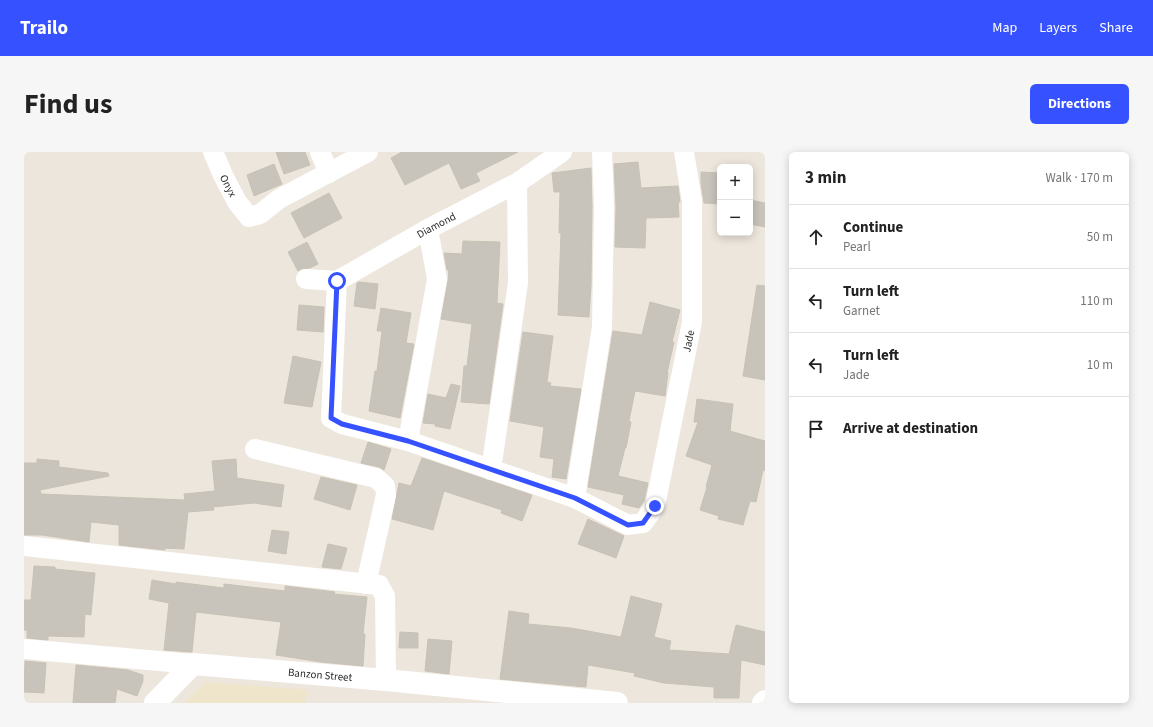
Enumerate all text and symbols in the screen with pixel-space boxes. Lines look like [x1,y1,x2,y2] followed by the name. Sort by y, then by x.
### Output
[20,15,68,42] text: Trailo
[992,18,1017,38] text: Map
[1039,18,1077,38] text: Layers
[1099,18,1133,38] text: Share
[24,84,112,124] text: Find us
[1030,84,1129,124] button: Directions
[717,164,753,236] map controls
[717,164,753,200] button: +
[805,166,846,190] text: 3 min
[1045,169,1113,187] text: Walk · 170 m
[216,172,241,199] street label: Onyx
[717,200,753,236] button: −
[414,208,458,241] street label: Diamond
[843,217,903,238] text: Continue
[805,226,827,248] icon: ahead
[1087,228,1113,246] text: 50 m
[843,238,871,256] text: Pearl
[328,272,346,290] route start
[843,281,899,302] text: Turn left
[805,290,827,312] icon: left
[1080,292,1113,310] text: 110 m
[843,302,880,320] text: Garnet
[679,328,698,353] street label: Jade
[843,345,899,366] text: Turn left
[805,354,827,376] icon: left
[1087,356,1113,374] text: 10 m
[843,366,869,384] text: Jade
[805,418,827,440] icon: arrive
[843,418,978,439] text: Arrive at destination
[646,497,664,515] route end
[287,664,353,685] street label: Banzon Street

